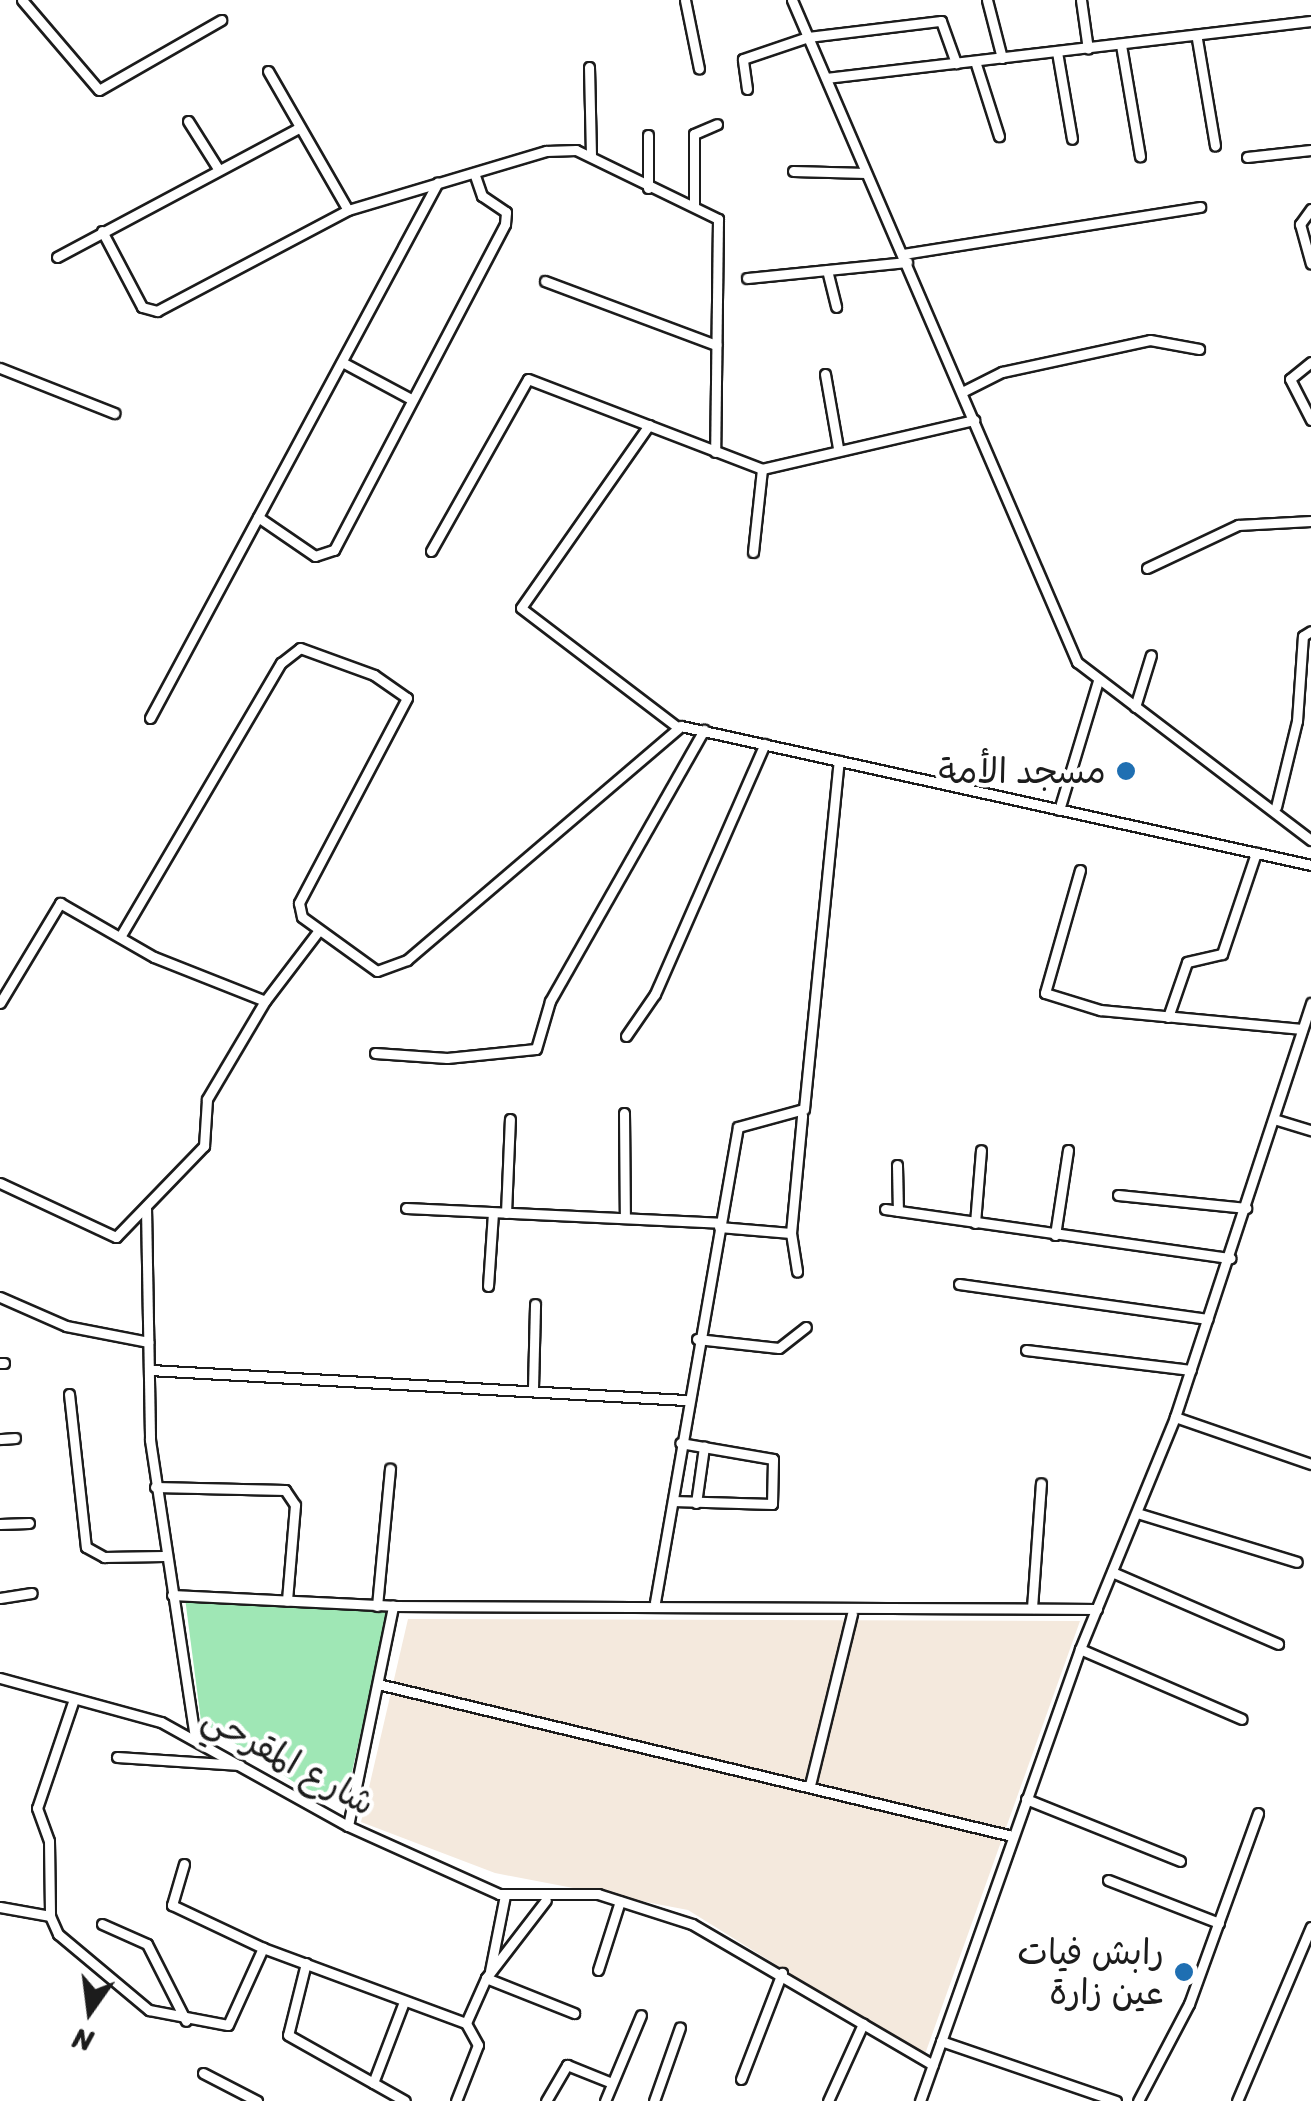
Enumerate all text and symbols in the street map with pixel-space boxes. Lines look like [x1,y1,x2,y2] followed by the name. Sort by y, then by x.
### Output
[938,750,1106,792] place label: مسجد الأمة
[1115,760,1137,782] marker: مسجد الأمة
[196,1696,382,1824] street label: شارع المقرحي
[1017,1931,1164,2013] place label: رابش فيات عين زارة
[40,1961,140,2061] north arrow
[1173,1961,1195,1983] marker: رابش فيات عين زارة
[67,2014,98,2067] text: N

